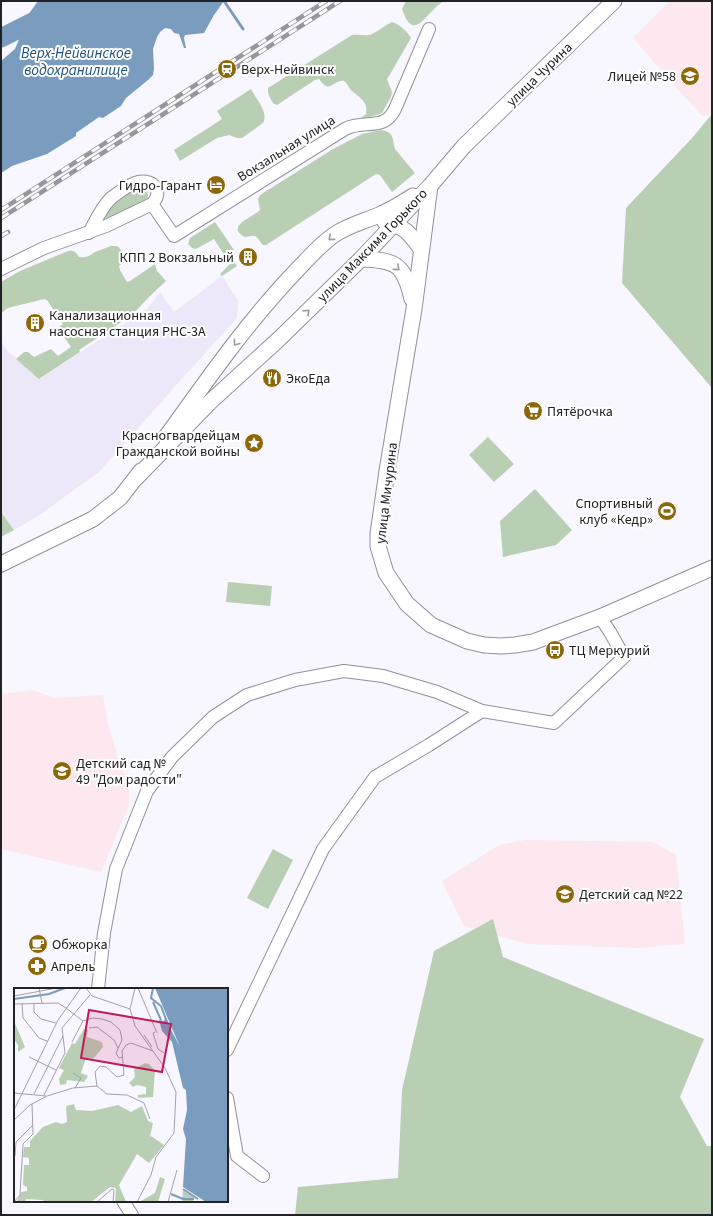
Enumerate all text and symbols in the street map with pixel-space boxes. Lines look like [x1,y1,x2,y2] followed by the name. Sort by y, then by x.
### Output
[502,38,577,111] street label: улица Чурина
[21,43,131,81] water label: Верх-Нейвинское водохранилище
[216,58,238,80] station icon: Верх-Нейвинск
[241,60,334,80] place label: Верх-Нейвинск
[679,65,701,87] school or university icon: Лицей №58
[607,67,676,87] place label: Лицей №58
[234,111,339,187] street label: Вокзальная улица
[205,174,227,196] hotel icon: Гидро-Гарант
[119,176,203,196] place label: Гидро-Гарант
[313,184,432,307] street label: улица Максима Горького
[328,233,335,240] one-way arrow
[237,246,259,268] building icon: КПП 2 Вокзальный
[120,248,234,268] place label: КПП 2 Вокзальный
[392,263,400,270] one-way arrow
[49,306,206,342] place label: Канализационная насосная станция РНС-3А
[302,309,310,316] one-way arrow
[24,312,46,334] building icon: Канализационная насосная станция РНС-3А
[234,338,241,345] one-way arrow
[261,367,283,389] restaurant icon: ЭкоЕда
[286,369,330,389] place label: ЭкоЕда
[522,400,544,422] supermarket icon: Пятёрочка
[547,402,613,422] place label: Пятёрочка
[116,426,240,462] place label: Красногвардейцам Гражданской войны
[243,432,265,454] place icon: Красногвардейцам Гражданской войны
[371,441,403,545] street label: улица Мичурина
[575,494,653,530] place label: Спортивный клуб «Кедр»
[656,500,678,522] sports icon: Спортивный клуб «Кедр»
[544,639,566,661] bus stop icon: ТЦ Меркурий
[569,641,650,661] place label: ТЦ Меркурий
[76,754,182,790] place label: Детский сад № 49 "Дом радости"
[51,760,73,782] school or university icon: Детский сад № 49 "Дом радости"
[554,883,576,905] school or university icon: Детский сад №22
[579,885,683,905] place label: Детский сад №22
[27,933,49,955] cafe icon: Обжорка
[52,935,107,955] place label: Обжорка
[26,955,48,977] pharmacy icon: Апрель
[51,957,96,977] place label: Апрель
[14,988,228,1202] inset map

